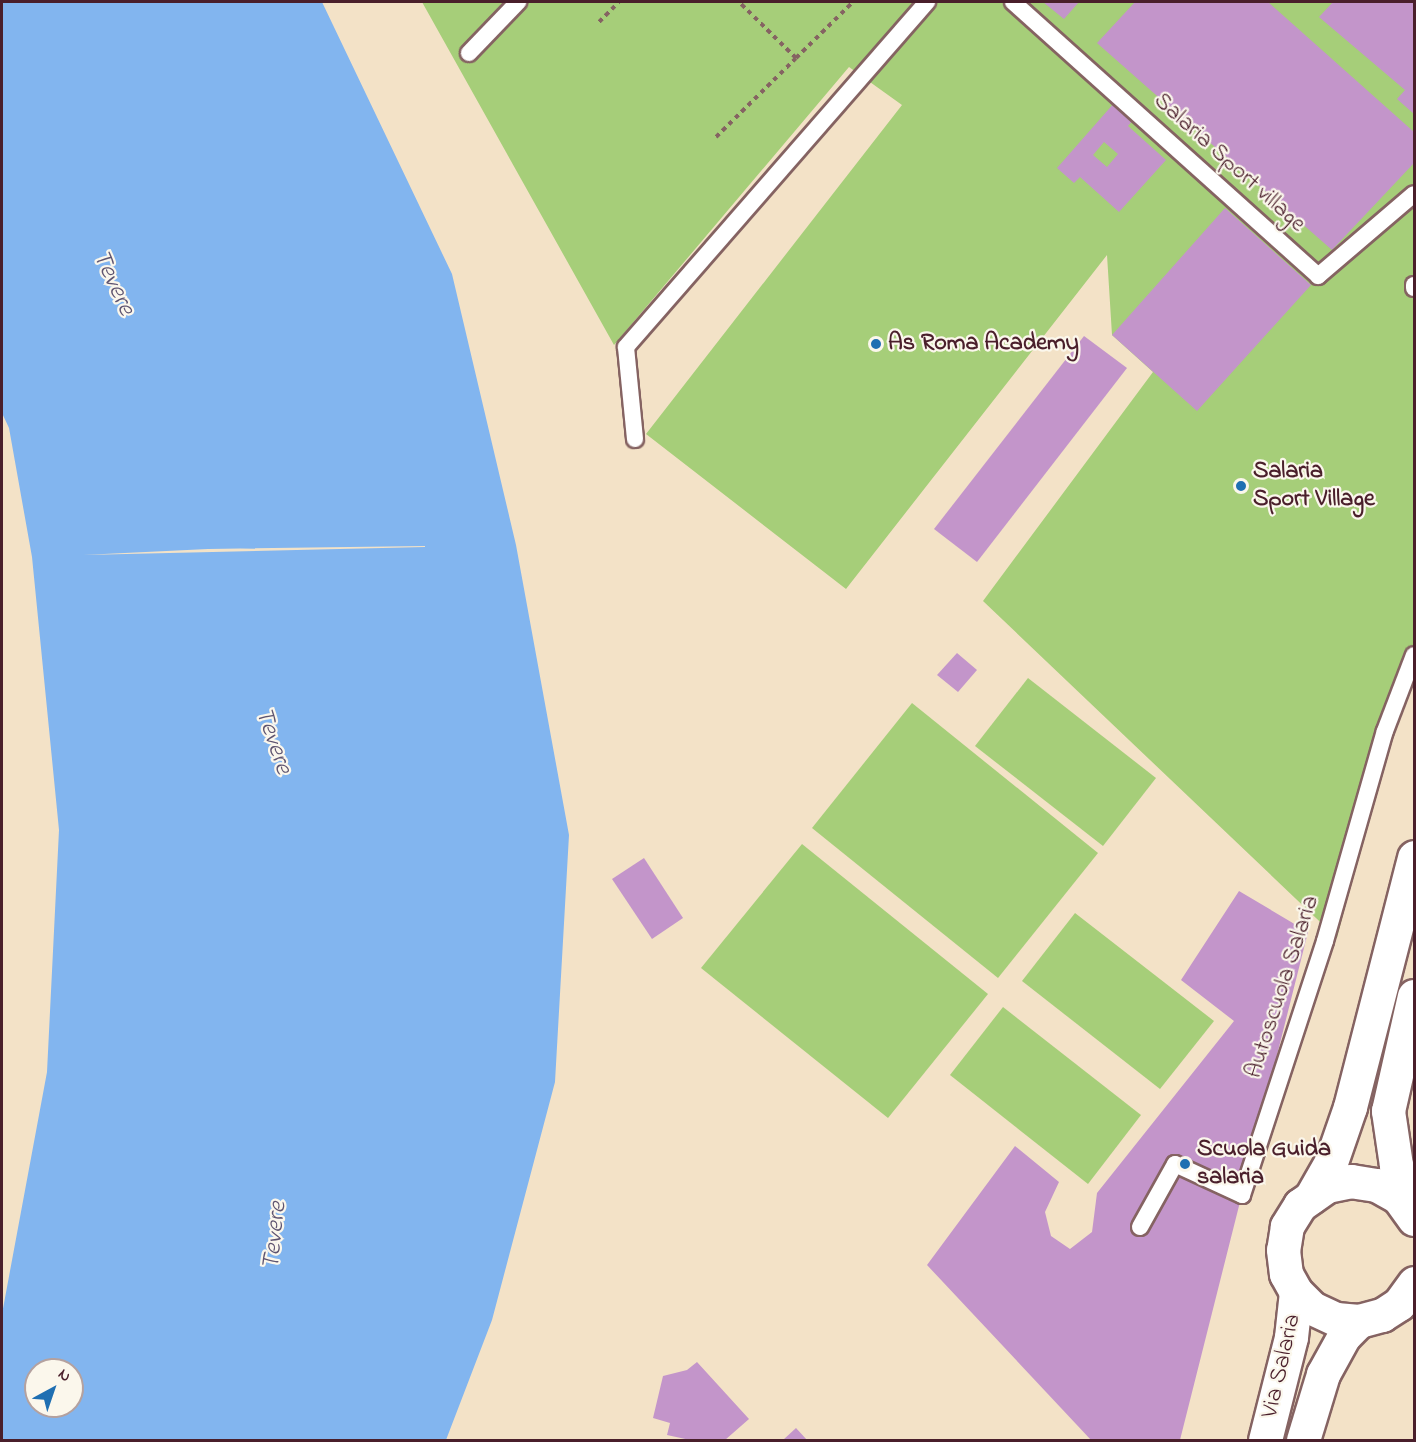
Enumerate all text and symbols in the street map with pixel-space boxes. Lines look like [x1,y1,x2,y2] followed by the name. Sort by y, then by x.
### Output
[1147,87,1311,239] street label: Salaria Sport village
[83,245,141,321] water label: Tevere
[888,330,1079,358] place label: As Roma Academy
[869,337,883,351] marker: As Roma Academy
[1253,458,1375,514] place label: Salaria Sport Village
[1234,479,1248,493] marker: Salaria Sport Village
[246,703,298,779] water label: Tevere
[1240,892,1326,1082] street label: Autoscuola Salaria
[1197,1136,1331,1192] place label: Scuola Guida salaria
[1178,1157,1192,1171] marker: Scuola Guida salaria
[257,1200,295,1272] water label: Tevere
[1256,1311,1308,1421] street label: Via Salaria
[24,1358,84,1418] north arrow
[52,1363,76,1388] text: N

